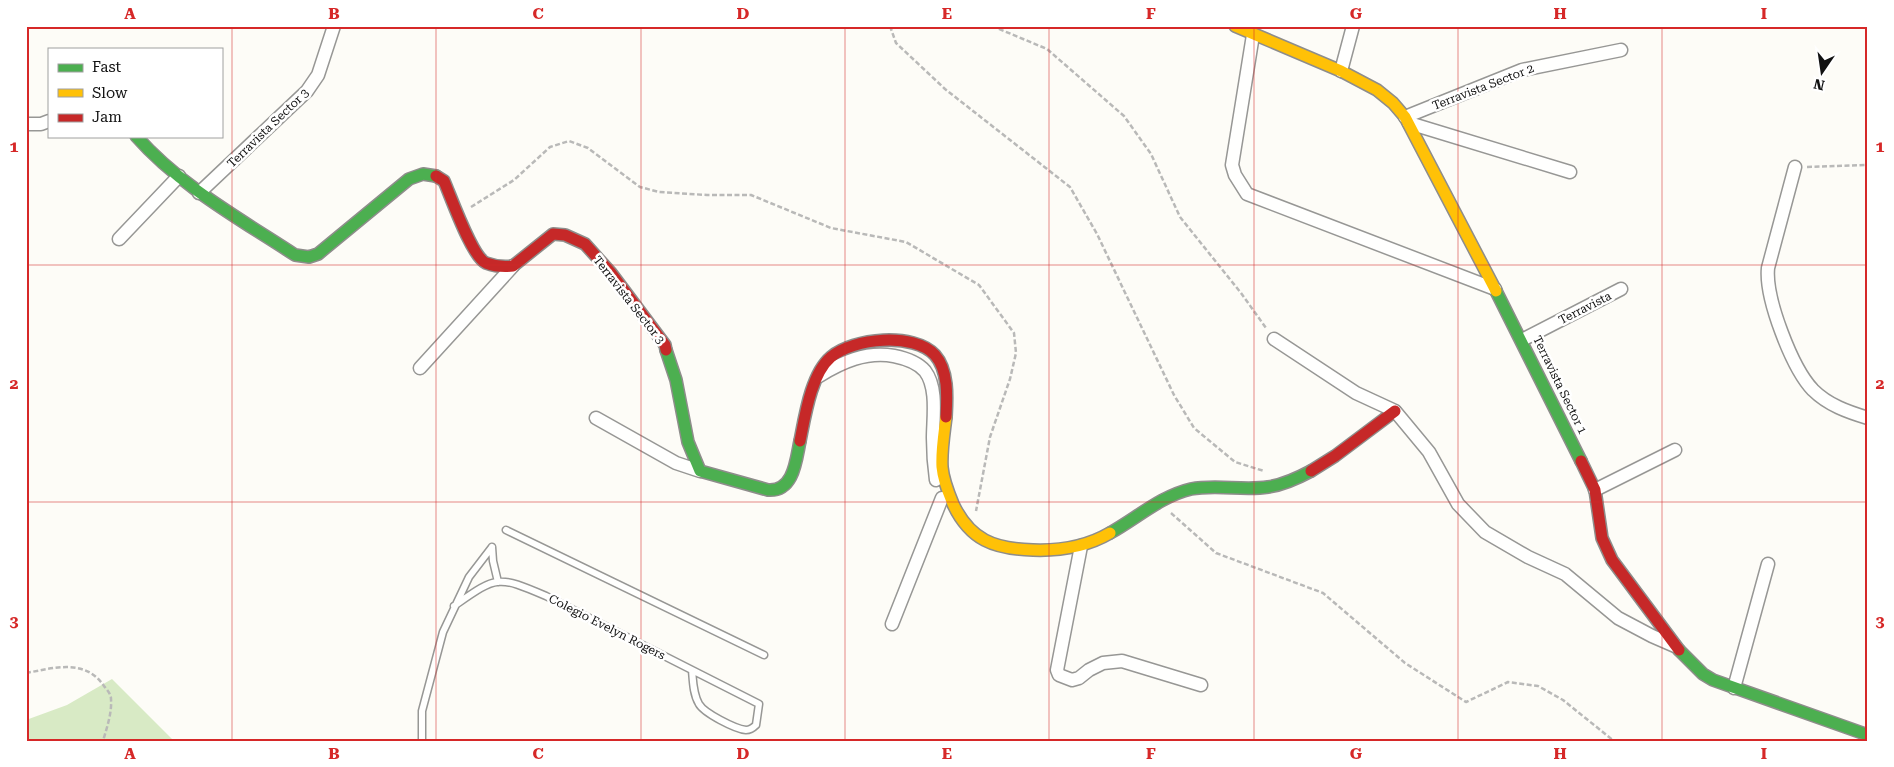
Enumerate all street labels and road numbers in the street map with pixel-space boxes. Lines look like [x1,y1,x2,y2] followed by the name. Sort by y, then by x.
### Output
[1430,61,1536,113] street label: Terravista Sector 2
[224,85,312,170] street label: Terravista Sector 3
[590,253,668,347] street label: Terravista Sector 3
[1556,289,1614,327] street label: Terravista
[1530,334,1590,437] street label: Terravista Sector 1
[546,592,668,663] street label: Colegio Evelyn Rogers

